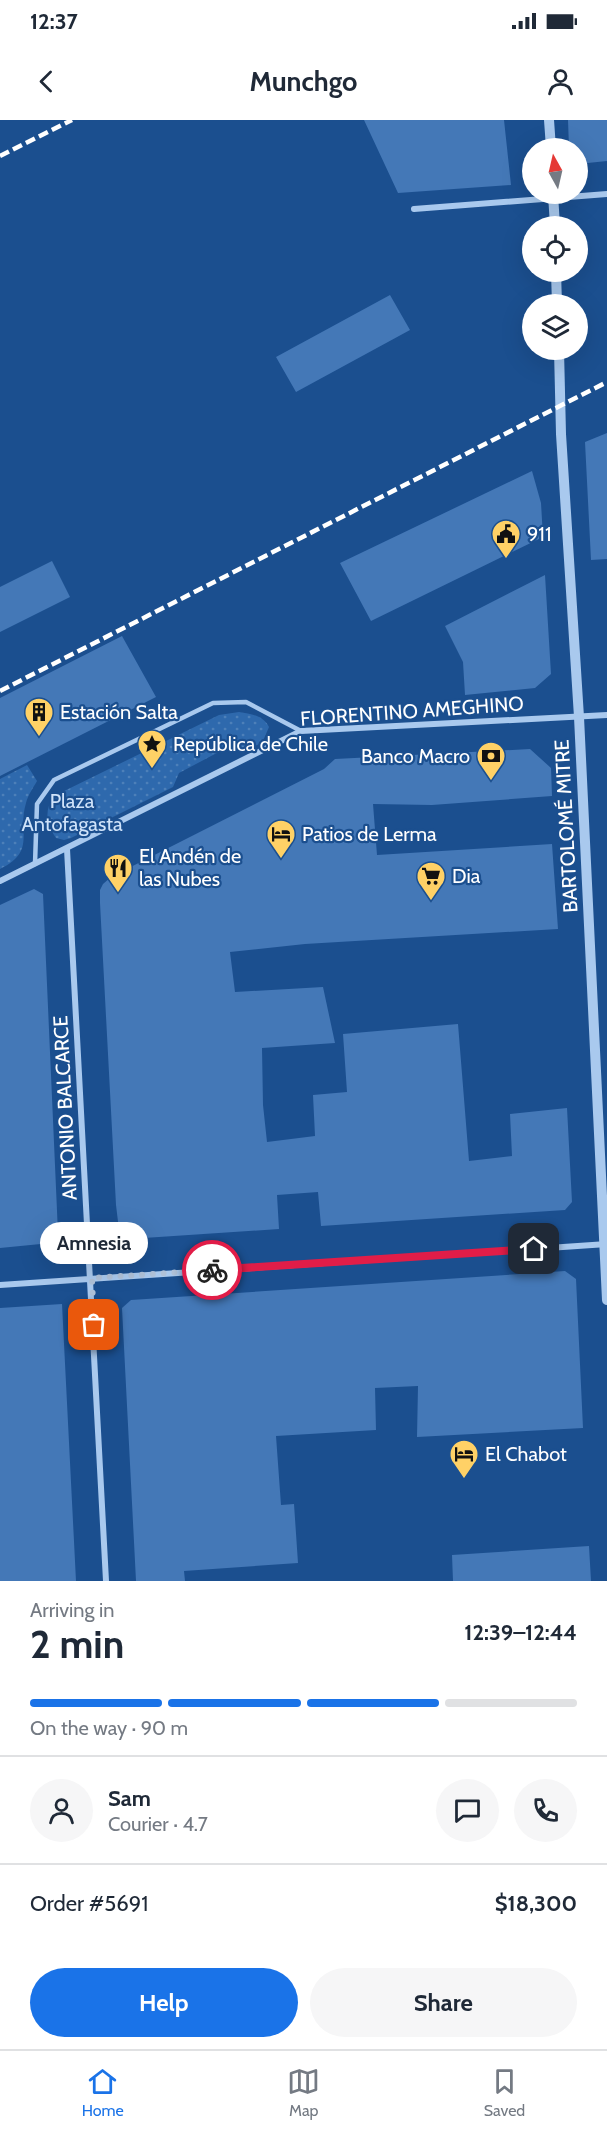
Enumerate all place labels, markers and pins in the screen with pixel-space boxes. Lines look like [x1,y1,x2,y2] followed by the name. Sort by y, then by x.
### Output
[490,518,522,560] public building icon: 911
[527,522,551,546] place label: 911
[23,696,55,738] building icon: Estación Salta
[60,700,178,724] place label: Estación Salta
[136,728,168,770] place icon: República de Chile
[173,732,328,756] place label: República de Chile
[475,740,507,782] bank icon: Banco Macro
[361,744,470,768] place label: Banco Macro
[265,818,297,860] hotel icon: Patios de Lerma
[302,822,437,846] place label: Patios de Lerma
[139,844,241,891] place label: El Andén de las Nubes
[102,852,134,894] restaurant icon: El Andén de las Nubes
[415,860,447,902] supermarket icon: Dia
[452,864,481,888] place label: Dia
[40,1223,148,1265] callout: Amnesia
[508,1223,559,1274] pin
[68,1299,119,1350] pin
[448,1438,480,1480] hotel icon: El Chabot
[485,1442,567,1466] place label: El Chabot

